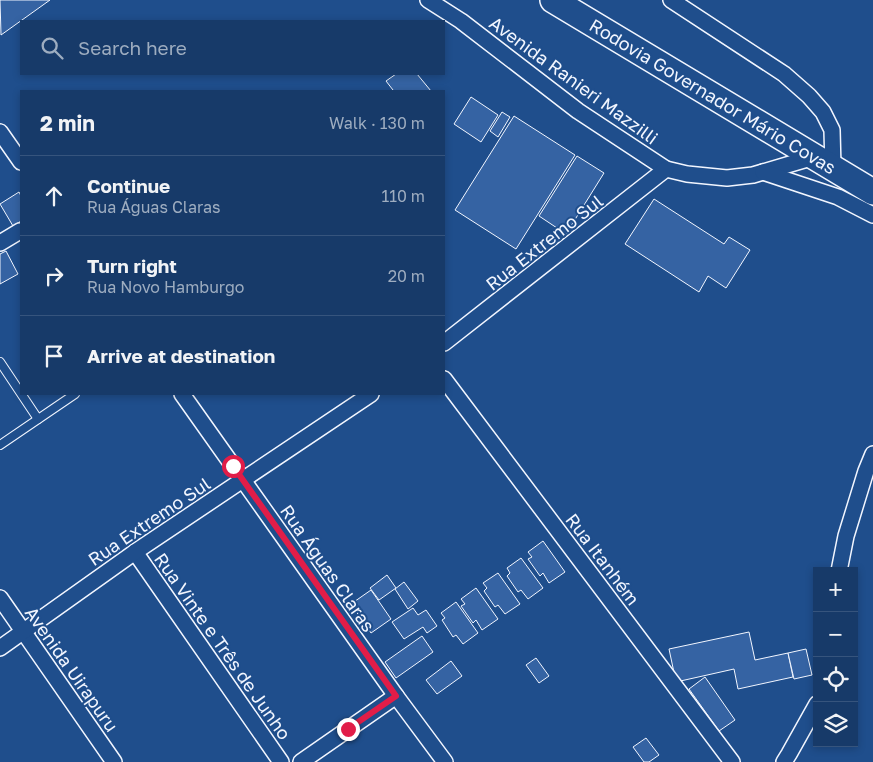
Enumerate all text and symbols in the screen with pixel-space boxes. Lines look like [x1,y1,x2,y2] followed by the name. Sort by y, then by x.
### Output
[485,11,663,149] street label: Avenida Ranieri Mazzilli
[586,14,840,178] street label: Rodovia Governador Mário Covas
[20,20,445,75] search box
[38,34,66,62] icon: search
[78,36,187,59] text: Search here
[40,110,95,136] text: 2 min
[329,113,425,133] text: Walk · 130 m
[87,174,170,197] text: Continue
[40,182,68,210] icon: ahead
[381,186,425,206] text: 110 m
[481,189,607,295] street label: Rua Extremo Sul
[87,197,221,217] text: Rua Águas Claras
[87,254,177,277] text: Turn right
[40,262,68,290] icon: right
[388,266,425,286] text: 20 m
[87,277,244,297] text: Rua Novo Hamburgo
[40,342,68,370] icon: arrive
[87,344,275,367] text: Arrive at destination
[222,455,245,478] route start
[84,472,214,570] street label: Rua Extremo Sul
[276,500,380,636] street label: Rua Águas Claras
[561,509,645,609] street label: Rua Itanhém
[150,548,296,744] street label: Rua Vinte e Três de Junho
[813,567,858,747] map controls
[813,567,858,612] button: +
[21,602,123,736] street label: Avenida Uirapuru
[813,612,858,657] button: −
[813,657,858,702] button: locate
[813,702,858,747] button: layers
[337,718,360,741] route end

